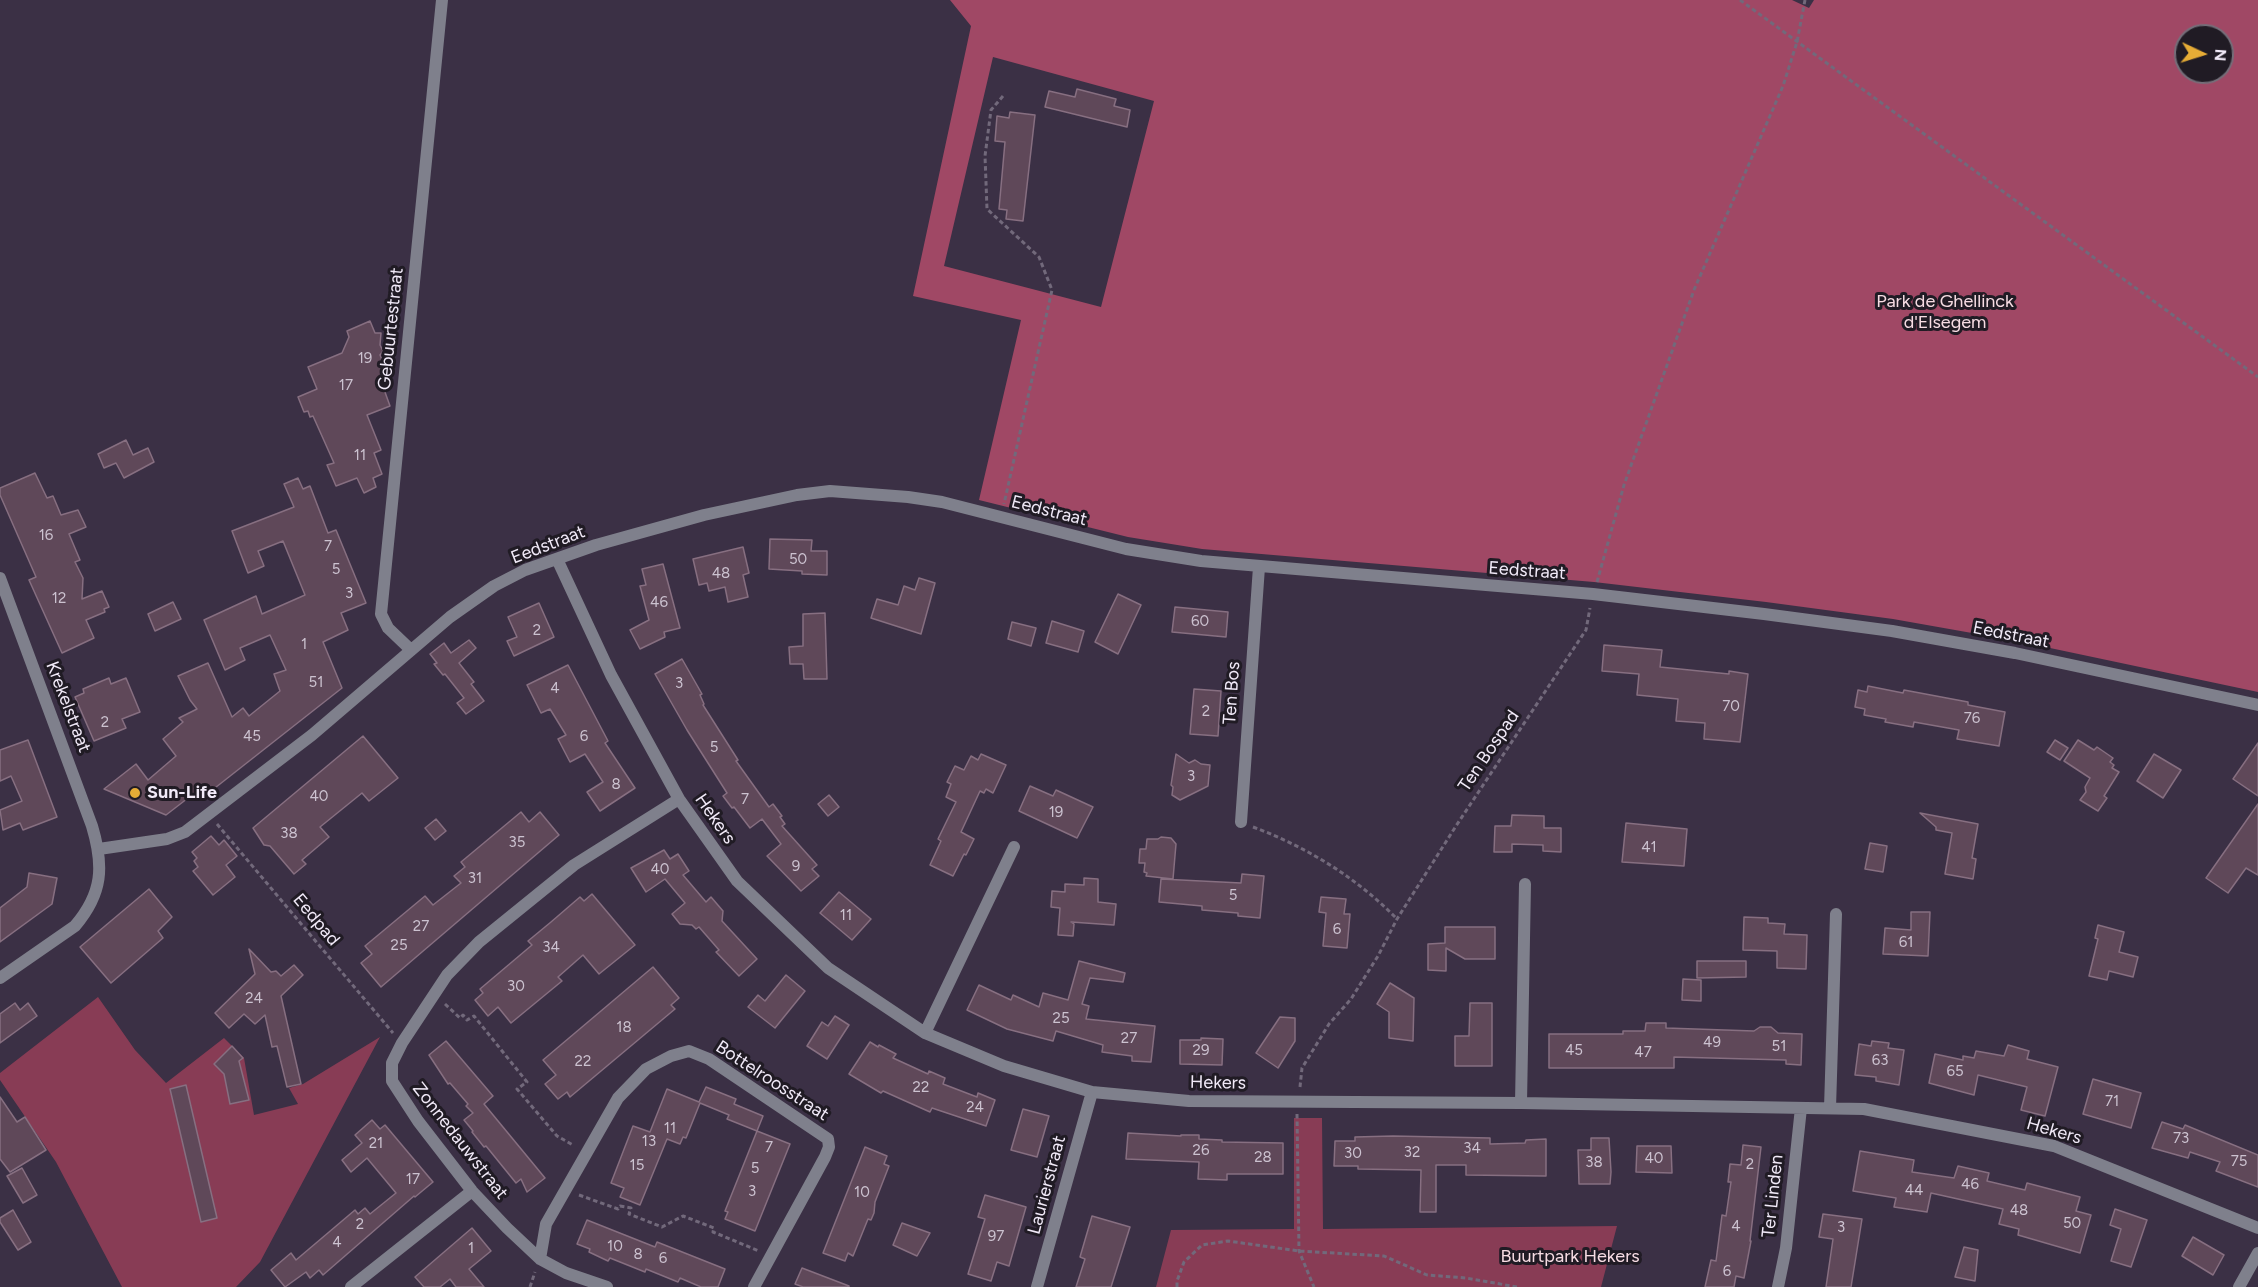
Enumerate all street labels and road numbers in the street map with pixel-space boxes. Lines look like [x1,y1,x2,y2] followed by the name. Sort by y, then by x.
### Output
[374,267,408,391] street label: Gebuurtestraat
[1009,491,1089,531] street label: Eedstraat
[508,521,588,569] street label: Eedstraat
[1488,558,1566,584] street label: Eedstraat
[1971,617,2051,653] street label: Eedstraat
[41,658,95,756] street label: Krekelstraat
[1219,661,1245,725] street label: Ten Bos
[1454,706,1524,796] street label: Ten Bospad
[690,790,740,848] street label: Hekers
[288,890,344,950] street label: Eedpad
[711,1036,833,1126] street label: Bottelroosstraat
[1190,1072,1246,1094] street label: Hekers
[408,1078,512,1204] street label: Zonnedauwstraat
[2024,1113,2084,1149] street label: Hekers
[1023,1133,1071,1237] street label: Laurierstraat
[1758,1154,1788,1238] street label: Ter Linden

